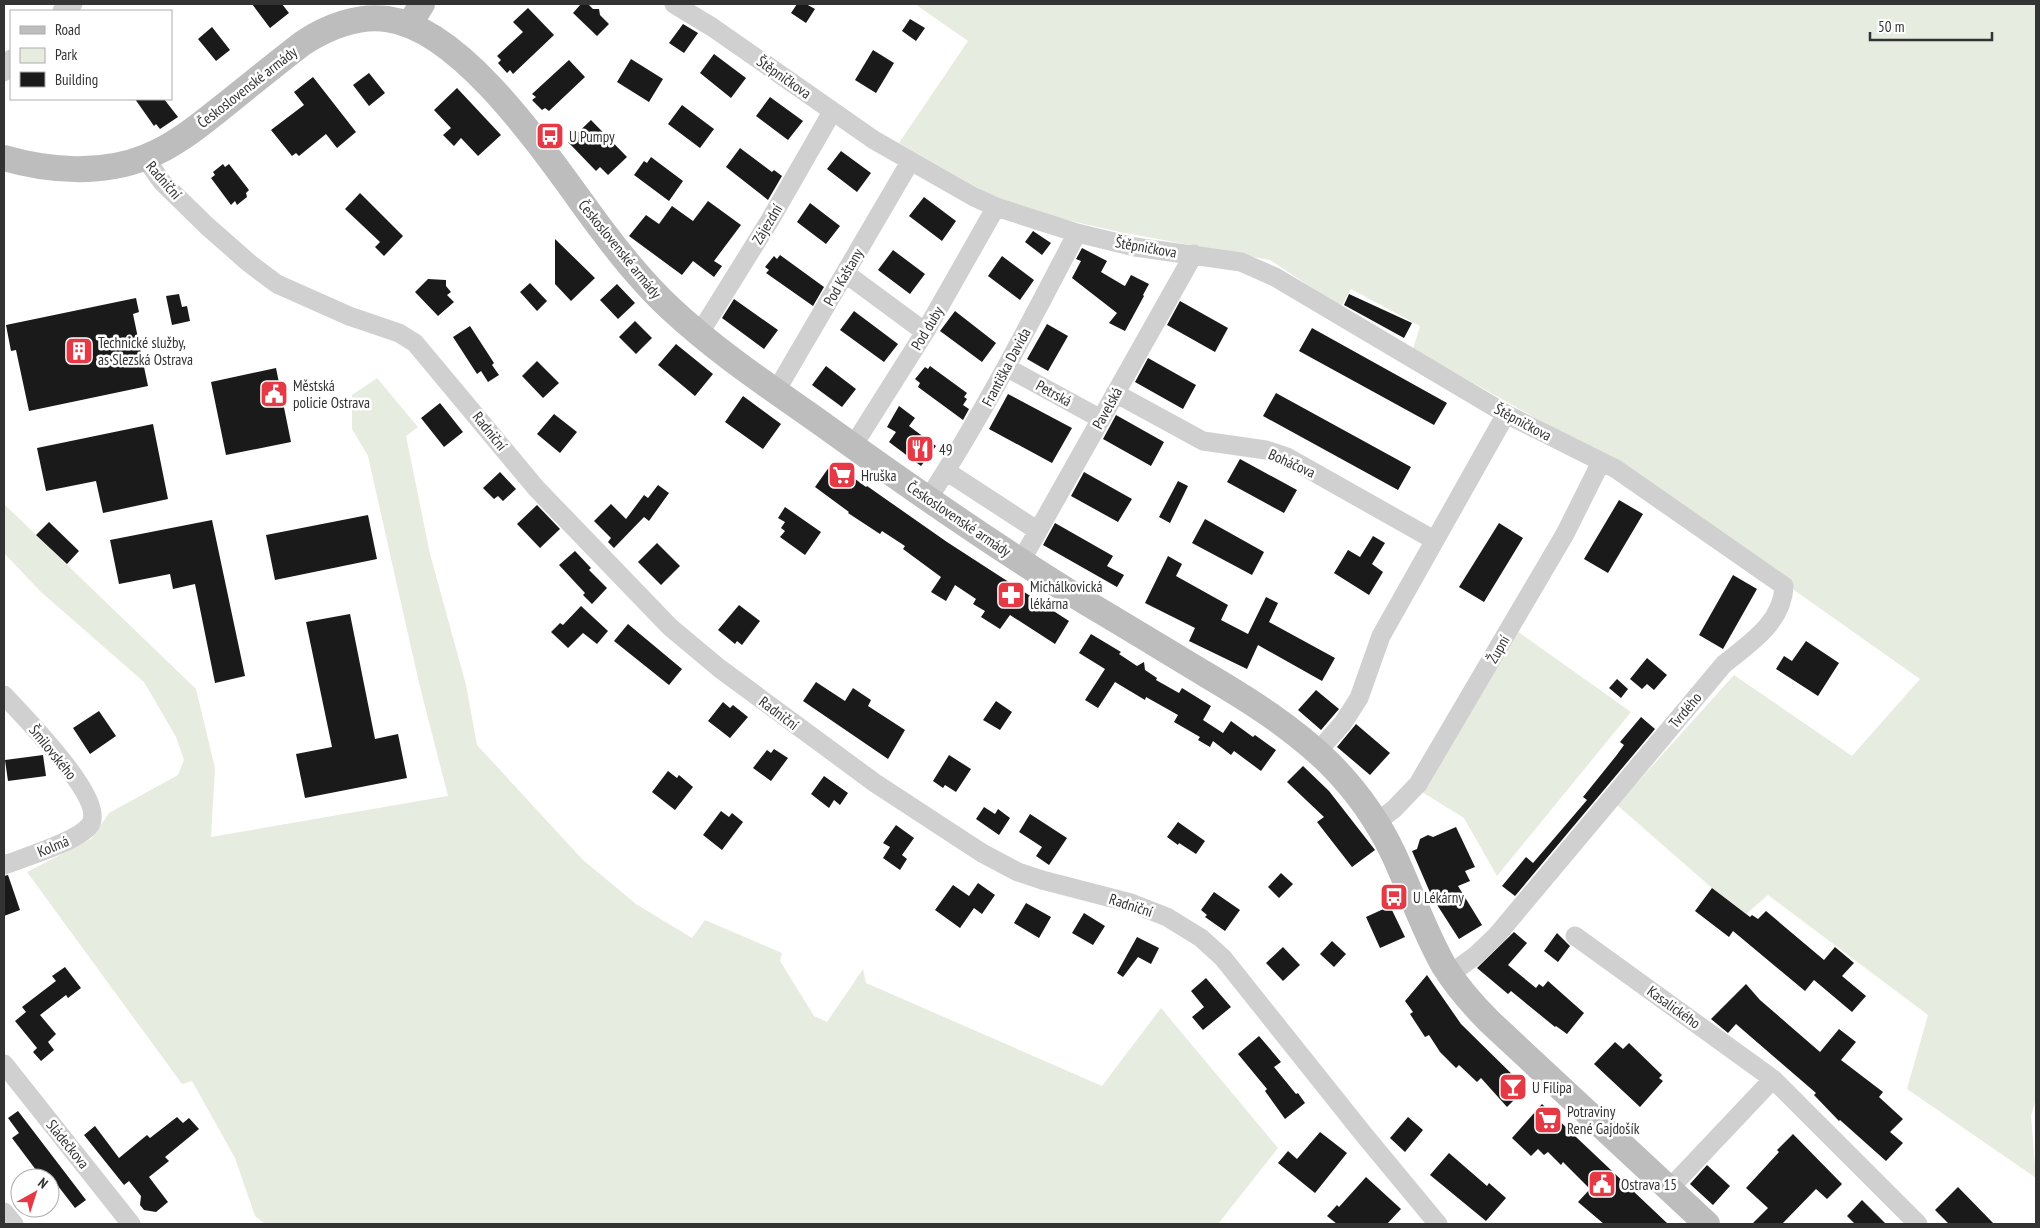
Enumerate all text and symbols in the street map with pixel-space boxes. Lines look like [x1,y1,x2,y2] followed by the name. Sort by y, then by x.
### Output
[10,10,172,100] legend
[1870,10,1992,42] scale bar
[1878,17,1904,36] text: 50 m
[55,20,81,39] text: Road
[193,42,301,132] street label: Československé armády
[55,45,77,64] text: Park
[753,51,815,103] street label: Štěpničkova
[55,70,98,89] text: Building
[535,121,565,151] bus stop icon: U Pumpy
[569,127,615,146] place label: U Pumpy
[142,157,186,204] street label: Radniční
[574,196,666,302] street label: Československé armády
[748,200,787,248] street label: Zájezdní
[1114,232,1178,262] street label: Štěpničkova
[819,245,867,309] street label: Pod Kaštany
[907,302,948,353] street label: Pod duby
[977,325,1035,409] street label: Františka Davida
[98,333,193,369] place label: Technické služby, as Slezská Ostrava
[64,336,94,366] building icon: Technické služby, as Slezská Ostrava
[293,376,370,412] place label: Městská policie Ostrava
[1033,376,1075,410] street label: Petrská
[259,379,289,409] public building icon: Městská policie Ostrava
[1088,384,1126,432] street label: Pavelská
[1491,399,1555,445] street label: Štěpničkova
[469,408,512,455] street label: Radniční
[905,434,935,464] restaurant icon: 49
[939,440,953,459] place label: 49
[1266,444,1318,482] street label: Boháčova
[827,460,857,490] supermarket icon: Hruška
[861,466,897,485] place label: Hruška
[903,477,1015,561] street label: Československé armády
[1030,577,1102,613] place label: Michálkovická lékárna
[996,580,1026,610] pharmacy icon: Michálkovická lékárna
[1482,631,1514,666] street label: Župní
[1665,688,1705,732] street label: Tvrdého
[755,692,803,734] street label: Radniční
[25,721,81,783] street label: Šmilovského
[34,831,72,861] street label: Kolmá
[1379,882,1409,912] bus stop icon: U Lékárny
[1413,888,1464,907] place label: U Lékárny
[1107,889,1156,921] street label: Radniční
[1644,981,1704,1033] street label: Kasalického
[1498,1072,1528,1102] bar icon: U Filipa
[1532,1078,1572,1097] place label: U Filipa
[1567,1102,1640,1138] place label: Potraviny René Gajdošík
[1533,1105,1563,1135] supermarket icon: Potraviny René Gajdošík
[42,1116,94,1172] street label: Sládečkova
[10,1168,60,1218] north arrow
[1587,1169,1617,1199] public building icon: Ostrava 15
[35,1174,52,1192] text: N
[1621,1175,1677,1194] place label: Ostrava 15

